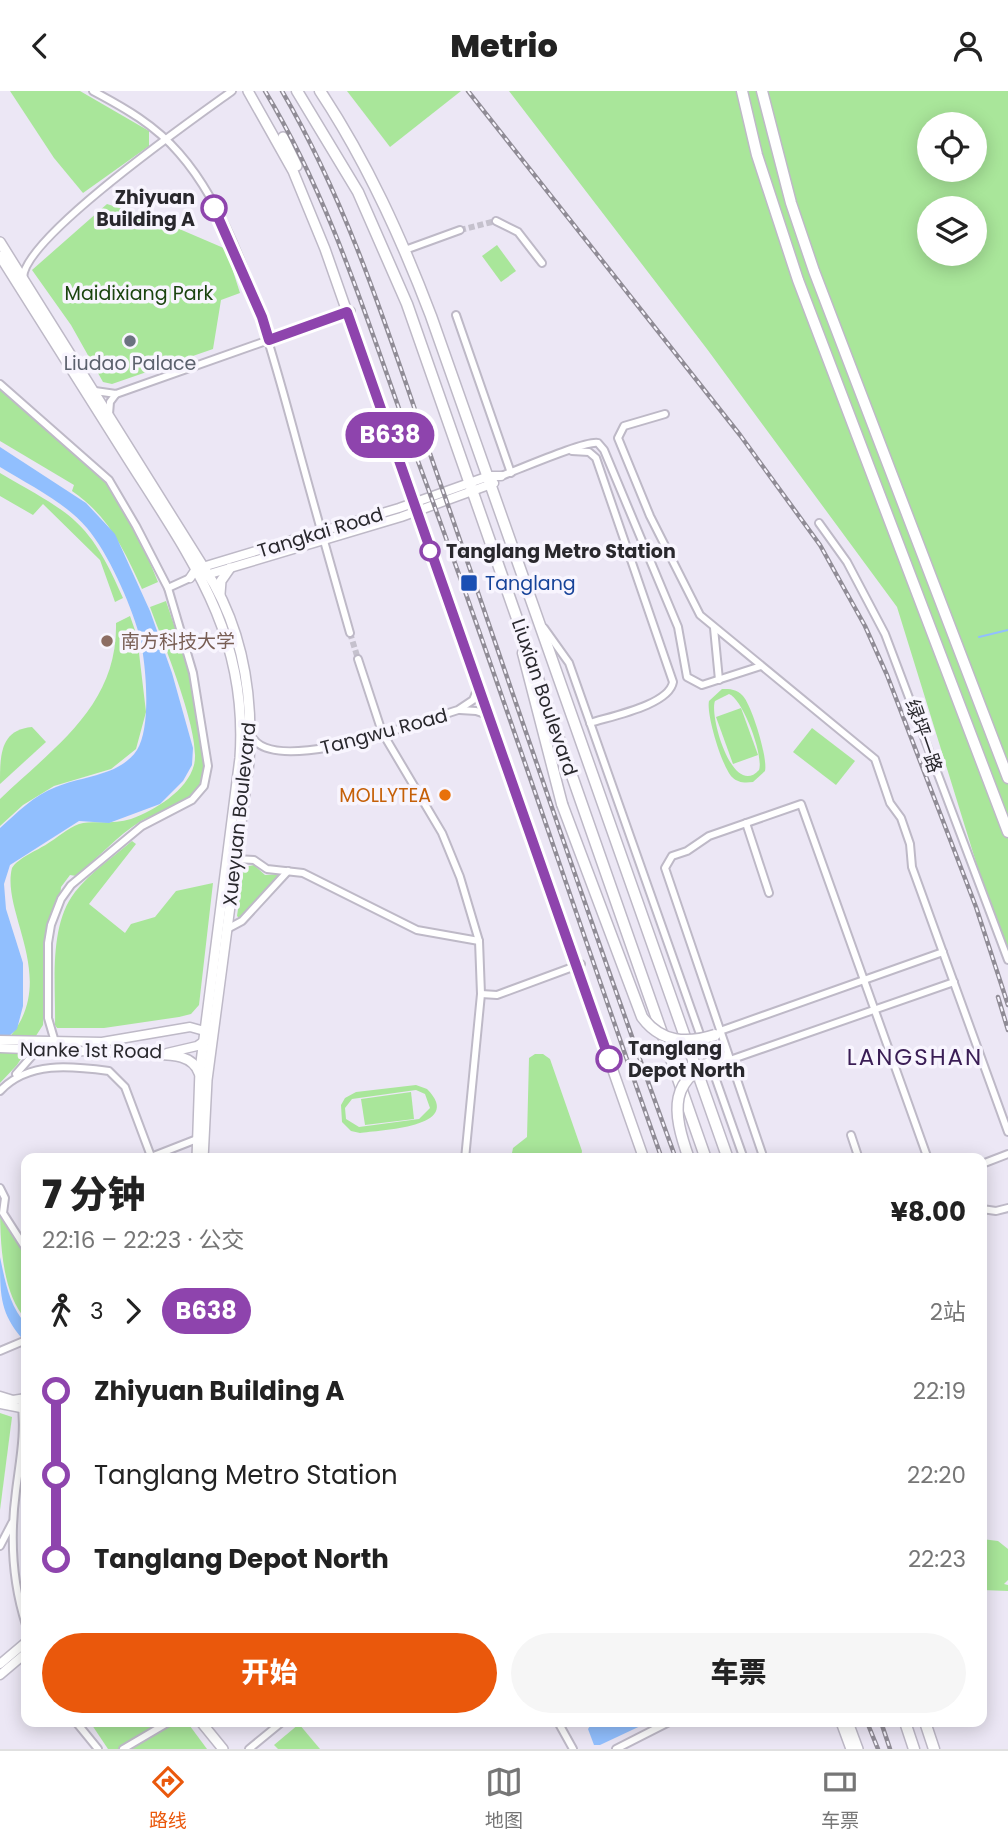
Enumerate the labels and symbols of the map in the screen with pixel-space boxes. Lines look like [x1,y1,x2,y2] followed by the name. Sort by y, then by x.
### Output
[96,184,195,233] place label: Zhiyuan Building A
[201,195,227,221] marker: Zhiyuan Building A
[65,280,214,307] park label: Maidixiang Park
[122,333,138,349] marker: Liudao Palace
[64,350,196,377] place label: Liudao Palace
[341,412,439,458] line badge: B638
[254,501,386,564] street label: Tangkai Road
[446,538,676,565] place label: Tanglang Metro Station
[420,541,440,561] marker: Tanglang Metro Station
[485,570,576,597] place label: Tanglang
[459,573,479,593] marker: Tanglang
[505,615,584,779] street label: Liuxian Boulevard
[121,628,235,655] place label: 南方科技大学
[99,633,115,649] marker: 南方科技大学
[898,696,949,776] street label: 绿坪一路
[318,702,451,761] street label: Tangwu Road
[216,721,263,907] street label: Xueyuan Boulevard
[339,782,431,809] place label: MOLLYTEA
[437,787,453,803] marker: MOLLYTEA
[628,1035,745,1084] place label: Tanglang Depot North
[20,1036,162,1065] street label: Nanke 1st Road
[847,1041,983,1073] district label: LANGSHAN
[596,1046,622,1072] marker: Tanglang Depot North

